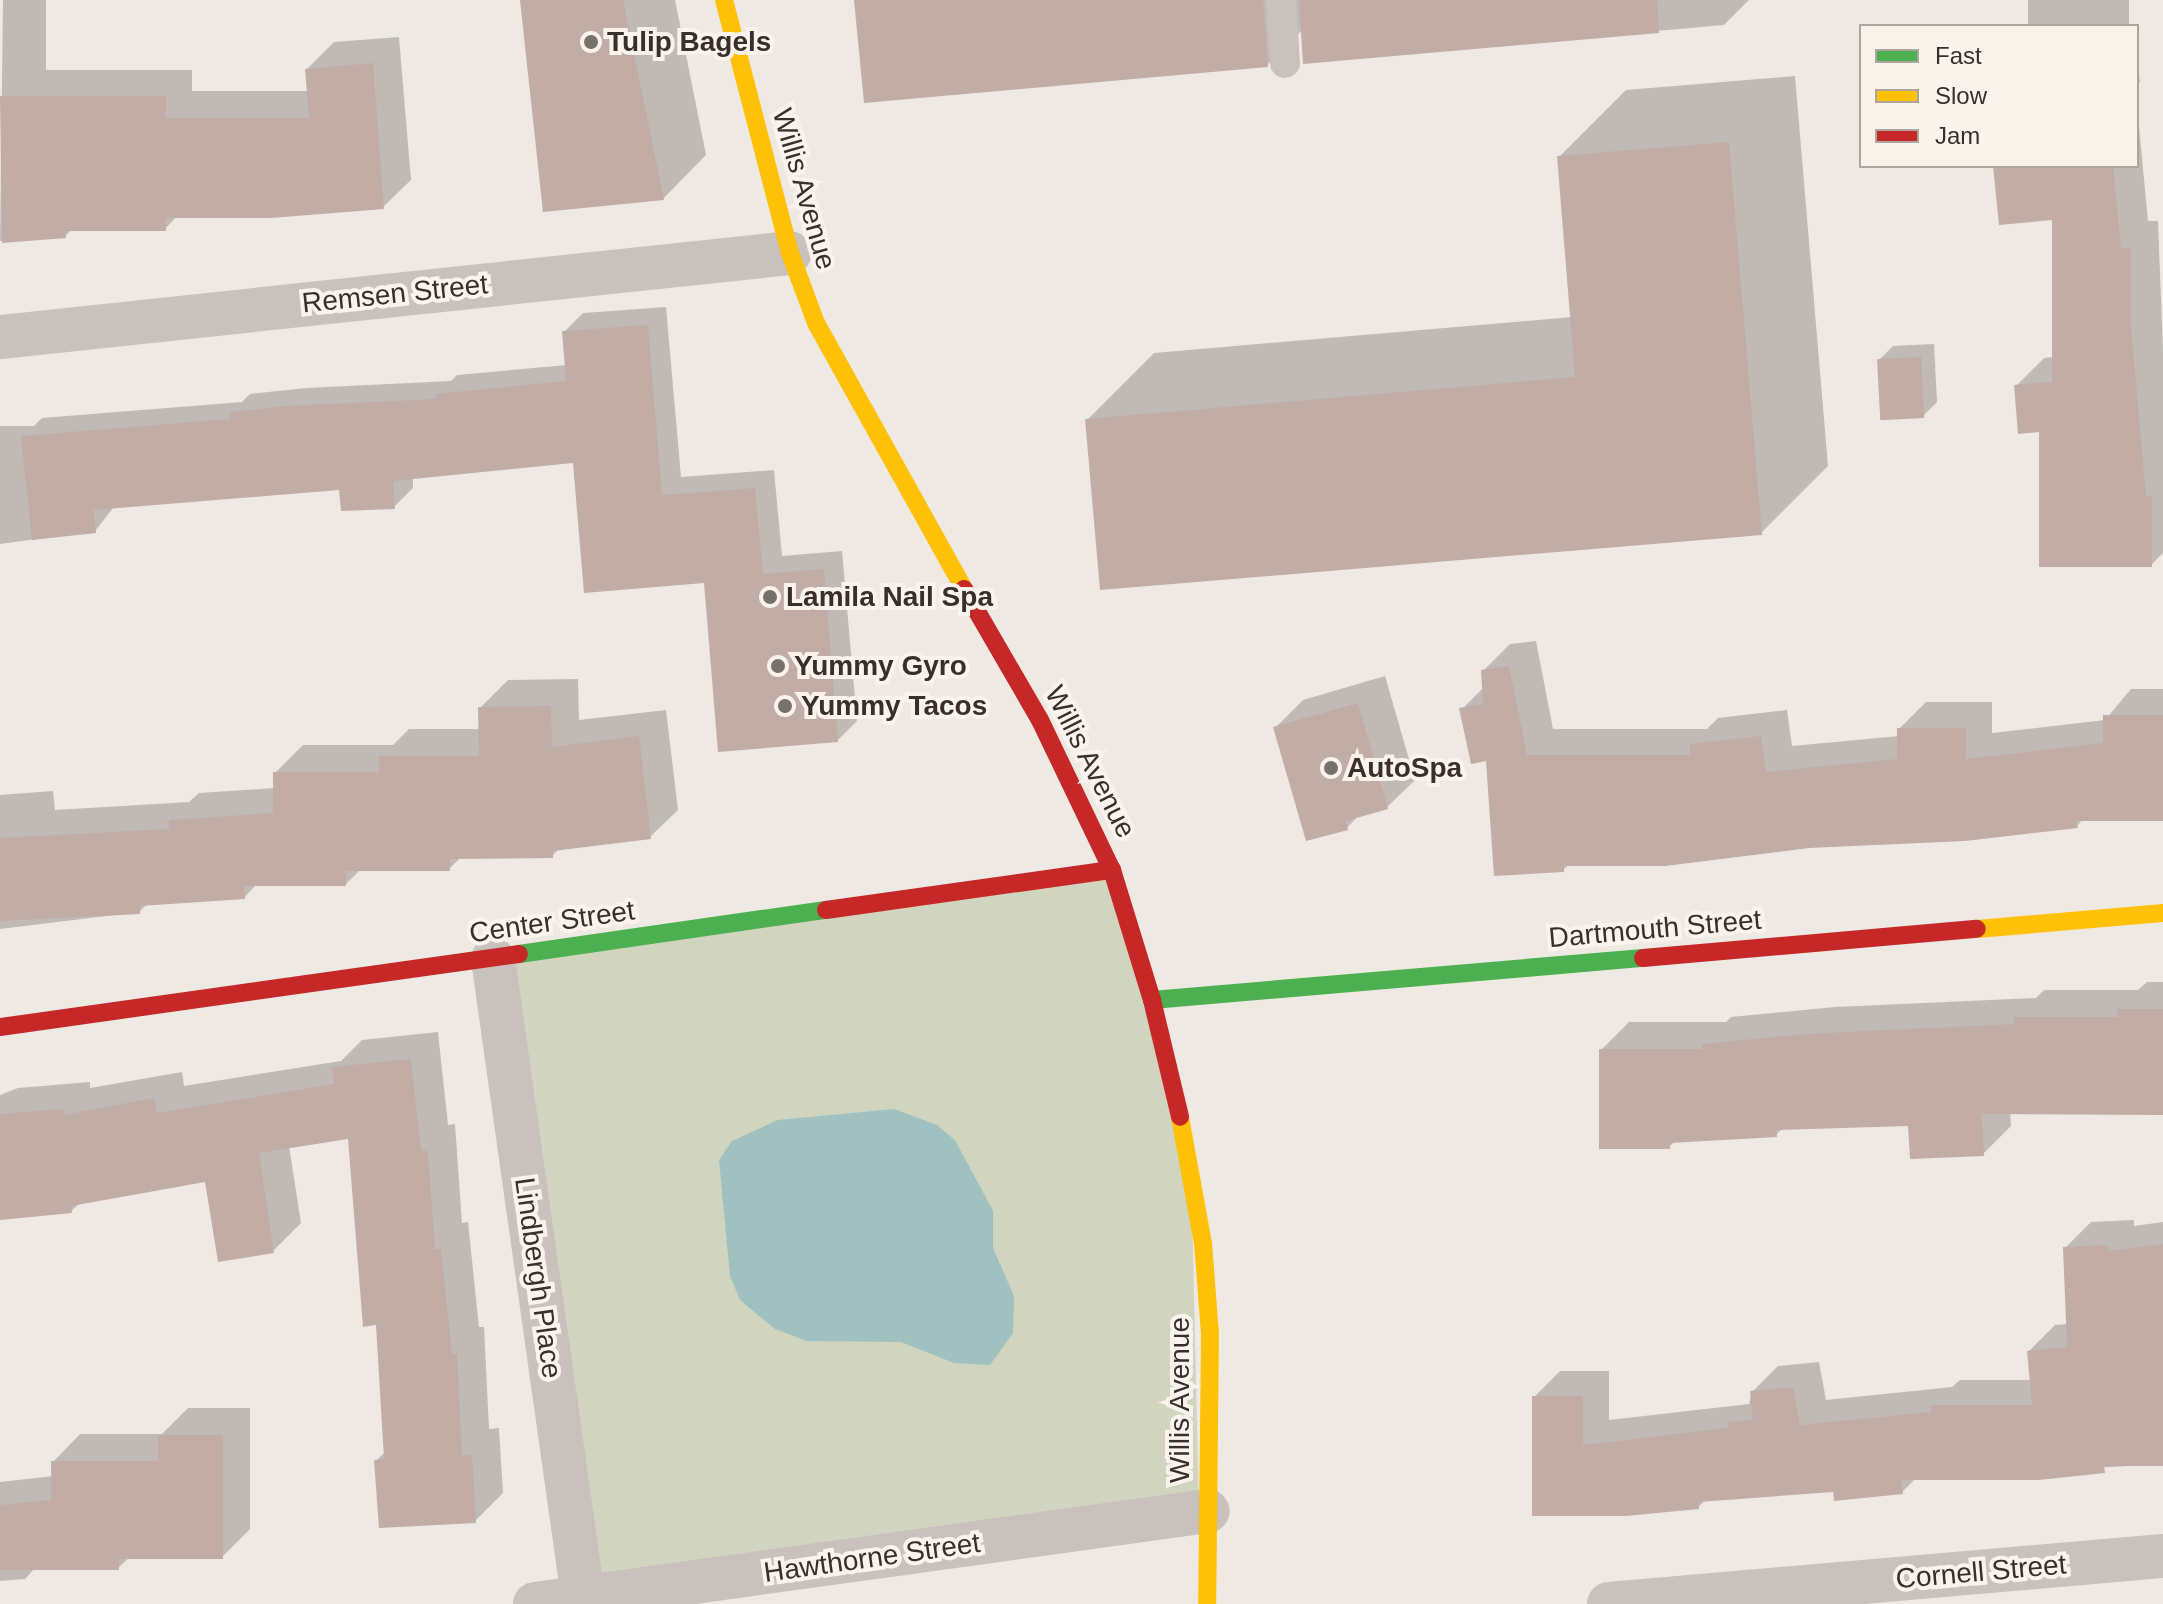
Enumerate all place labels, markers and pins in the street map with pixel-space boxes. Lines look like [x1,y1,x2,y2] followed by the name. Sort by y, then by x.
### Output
[607,25,771,59] place label: Tulip Bagels
[582,33,600,51] marker: Tulip Bagels
[786,580,993,614] place label: Lamila Nail Spa
[761,588,779,606] marker: Lamila Nail Spa
[794,649,967,683] place label: Yummy Gyro
[769,657,787,675] marker: Yummy Gyro
[801,689,987,723] place label: Yummy Tacos
[776,697,794,715] marker: Yummy Tacos
[1347,751,1462,785] place label: AutoSpa
[1322,759,1340,777] marker: AutoSpa

